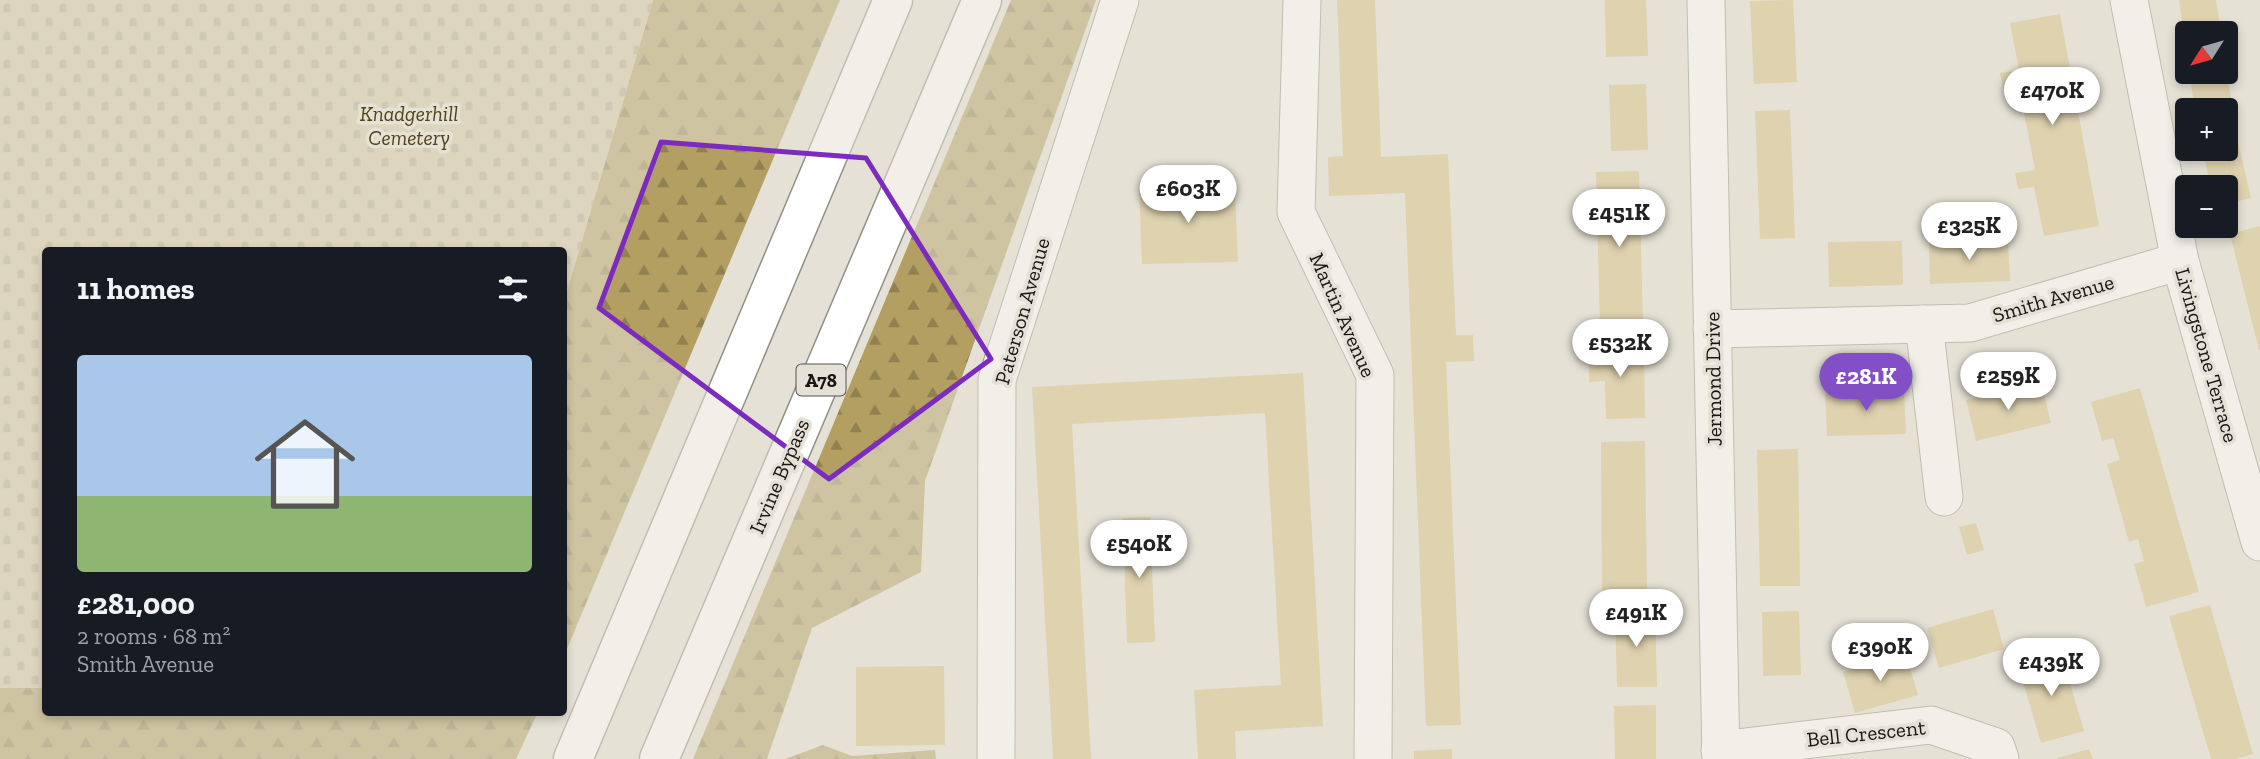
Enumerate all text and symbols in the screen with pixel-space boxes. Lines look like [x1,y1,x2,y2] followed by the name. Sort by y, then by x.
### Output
[2175,21,2238,84] north arrow
[2175,21,2238,238] map controls
[2003,68,2101,127] pin: £470K
[2020,76,2084,104] text: £470K
[2175,98,2238,161] button: +
[360,101,458,150] park label: Knadgerhill Cemetery
[1139,166,1237,225] pin: £603K
[1156,174,1220,202] text: £603K
[2175,175,2238,238] button: −
[1570,190,1668,249] pin: £451K
[1588,198,1650,226] text: £451K
[1920,202,2018,262] pin: £325K
[1937,211,2001,239] text: £325K
[989,235,1055,387] street label: Paterson Avenue
[1304,249,1382,381] street label: Martin Avenue
[2170,265,2244,445] street label: Livingstone Terrace
[1989,269,2117,327] street label: Smith Avenue
[494,270,532,308] icon: filters
[77,271,195,307] text: 11 homes
[1699,311,1727,446] street label: Jermond Drive
[1571,320,1669,379] pin: £532K
[1588,328,1652,356] text: £532K
[1959,352,2057,412] pin: £259K
[1817,354,1915,413] pin: £281K
[1976,361,2040,389] text: £259K
[1836,362,1896,390] text: £281K
[796,364,846,396] road number: A78
[242,401,368,527] icon: home
[744,415,814,537] street label: Irvine Bypass
[1090,520,1188,580] pin: £540K
[1106,529,1172,557] text: £540K
[77,586,195,622] text: £281,000
[1587,590,1685,649] pin: £491K
[1605,598,1667,626] text: £491K
[77,622,230,650] text: 2 rooms · 68 m²
[1831,624,1929,683] pin: £390K
[1848,632,1912,660] text: £390K
[2002,638,2100,698] pin: £439K
[2019,647,2083,675] text: £439K
[77,650,214,678] text: Smith Avenue
[1805,714,1927,752] street label: Bell Crescent

